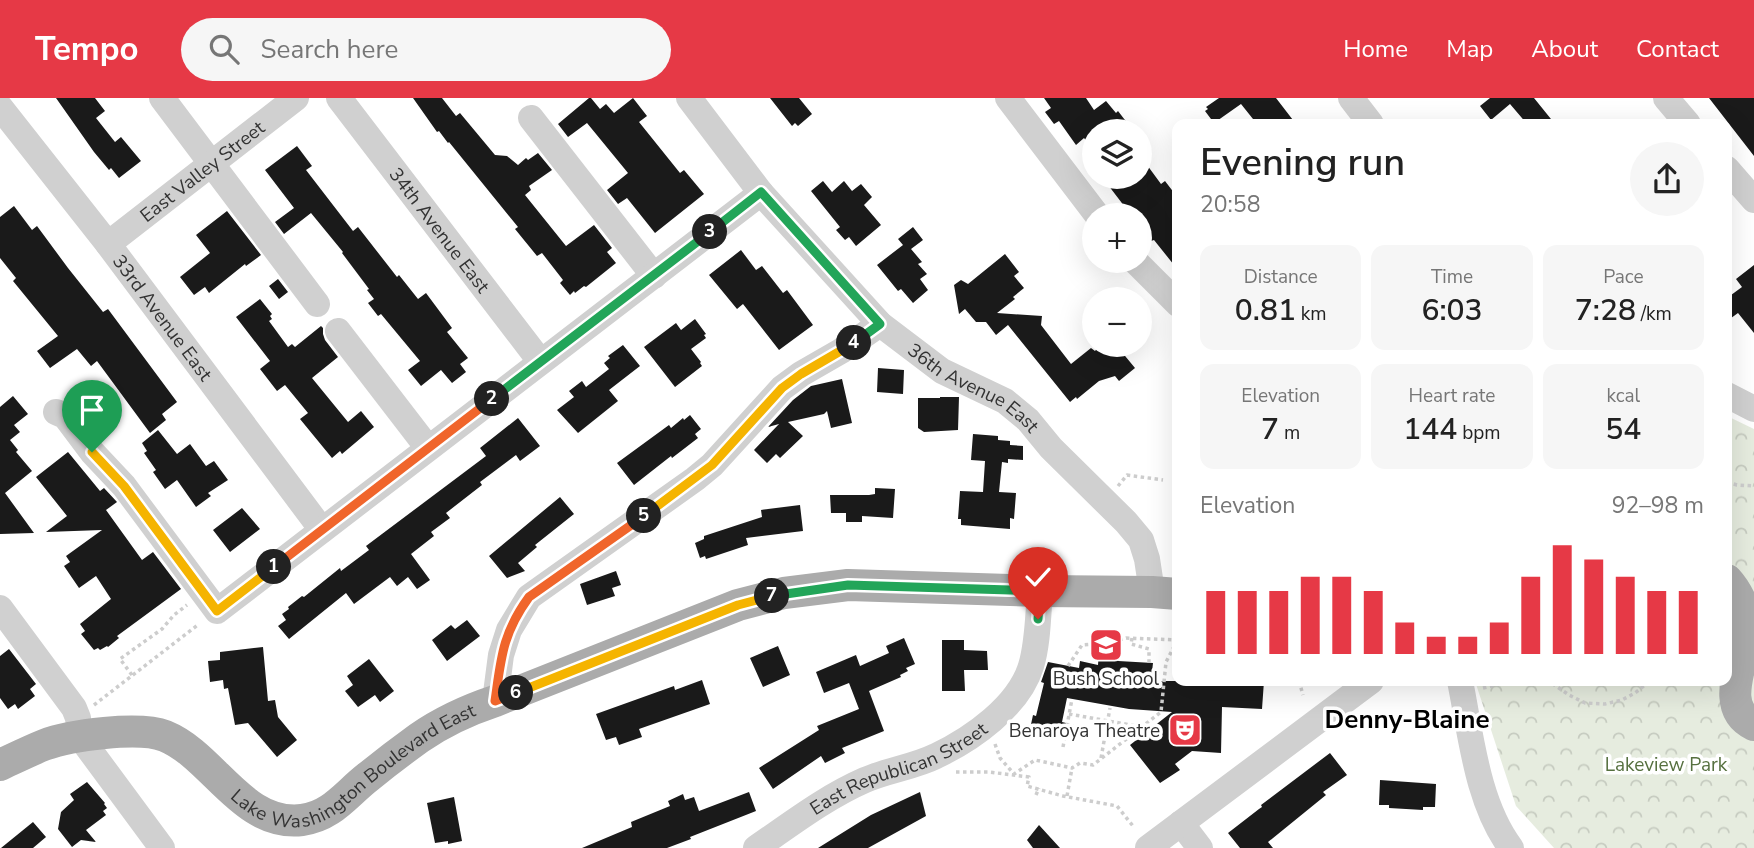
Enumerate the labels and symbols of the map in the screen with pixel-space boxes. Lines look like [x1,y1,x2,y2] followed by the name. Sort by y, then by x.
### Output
[135,115,271,229] street label: East Valley Street
[383,162,496,299] street label: 34th Avenue East
[692,214,728,250] pin: 3
[106,249,218,387] street label: 33rd Avenue East
[836,326,872,360] pin: 4
[902,337,1045,439] street label: 36th Avenue East
[62,380,122,452] pin
[475,382,510,416] pin: 2
[626,498,662,534] pin: 5
[1008,547,1068,619] pin
[256,550,292,584] pin: 1
[754,578,790,614] pin: 7
[1087,626,1125,664] school or university icon: Bush School
[1053,666,1160,692] place label: Bush School
[498,676,534,710] pin: 6
[225,698,480,835] street label: Lake Washington Boulevard East
[1324,702,1490,737] district label: Denny-Blaine
[1166,711,1204,749] theatre icon: Benaroya Theatre
[805,716,993,822] street label: East Republican Street
[1009,718,1160,744] place label: Benaroya Theatre
[1605,752,1728,778] park label: Lakeview Park

